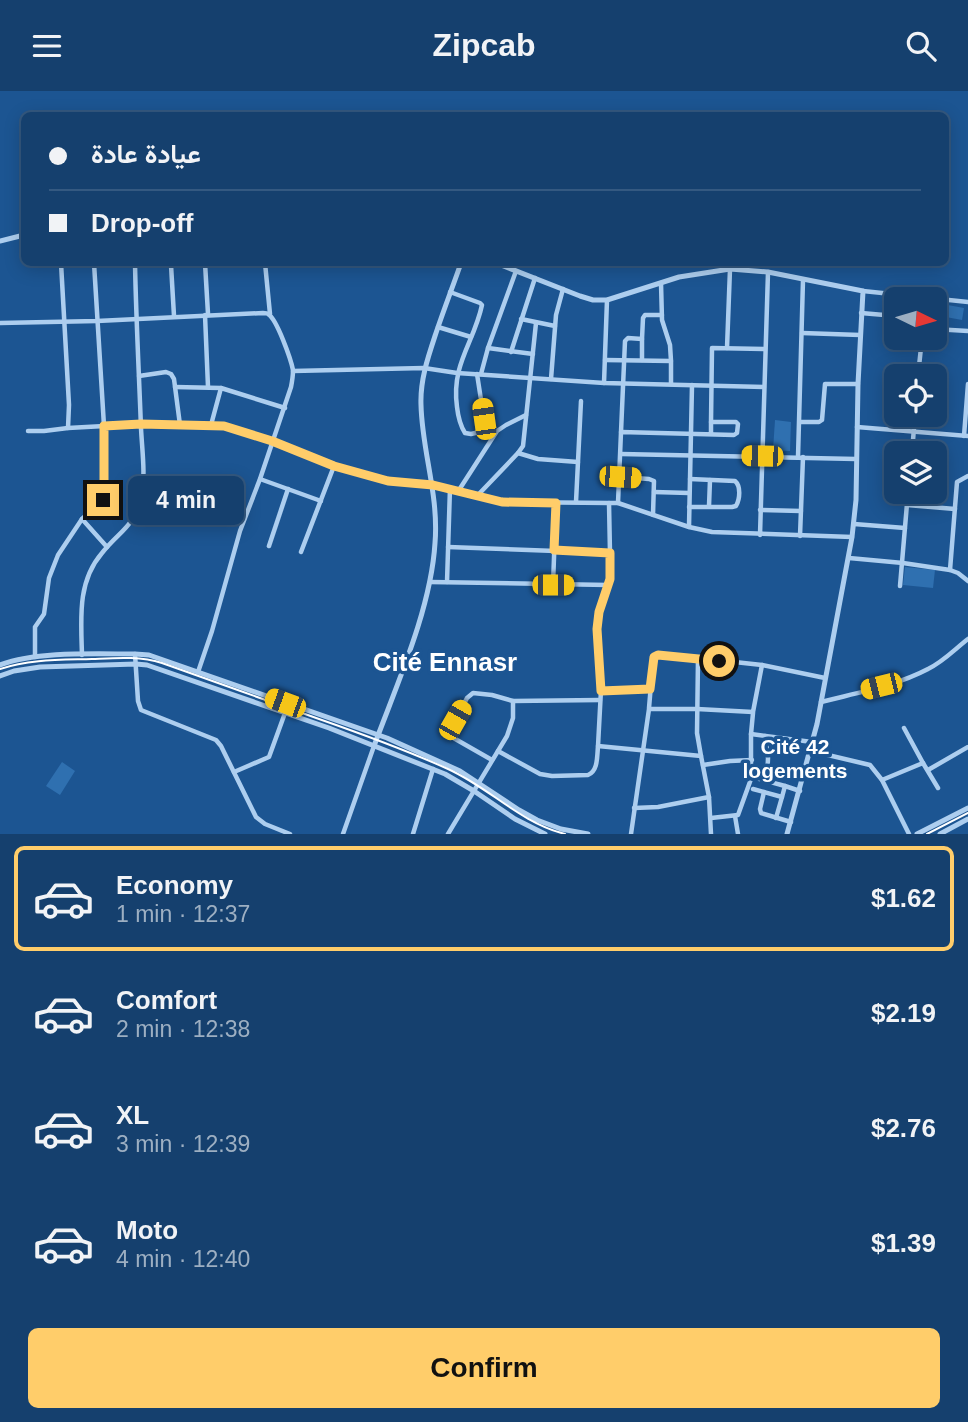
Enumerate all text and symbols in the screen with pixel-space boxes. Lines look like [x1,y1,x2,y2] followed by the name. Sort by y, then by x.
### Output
[28,27,66,65] icon: menu
[432,27,536,63] text: Zipcab
[902,27,940,65] icon: search
[91,139,201,169] text: عيادة عادة
[91,208,194,238] text: Drop-off
[884,287,947,350] north arrow
[884,287,947,504] map controls
[884,364,947,427] button: locate
[471,397,498,441] car
[884,441,947,504] button: layers
[741,445,784,467] car
[599,465,642,489] car
[128,475,243,525] callout: 4 min
[87,484,119,516] route end
[156,487,216,513] text: 4 min
[533,575,575,596] car
[703,645,735,677] route start
[373,647,517,677] district label: Cité Ennasr
[859,671,904,701] car
[262,686,309,720] car
[436,697,475,743] car
[742,735,848,782] district label: Cité 42 logements
[32,867,95,930] icon: car
[116,870,233,900] text: Economy
[871,883,936,913] text: $1.62
[116,901,250,927] text: 1 min · 12:37
[32,982,95,1045] icon: car
[116,985,217,1015] text: Comfort
[871,998,936,1028] text: $2.19
[116,1016,250,1042] text: 2 min · 12:38
[32,1097,95,1160] icon: car
[116,1100,149,1130] text: XL
[871,1113,936,1143] text: $2.76
[116,1131,250,1157] text: 3 min · 12:39
[32,1212,95,1275] icon: car
[116,1215,178,1245] text: Moto
[871,1228,936,1258] text: $1.39
[116,1246,250,1272] text: 4 min · 12:40
[28,1328,940,1408] button: Confirm

